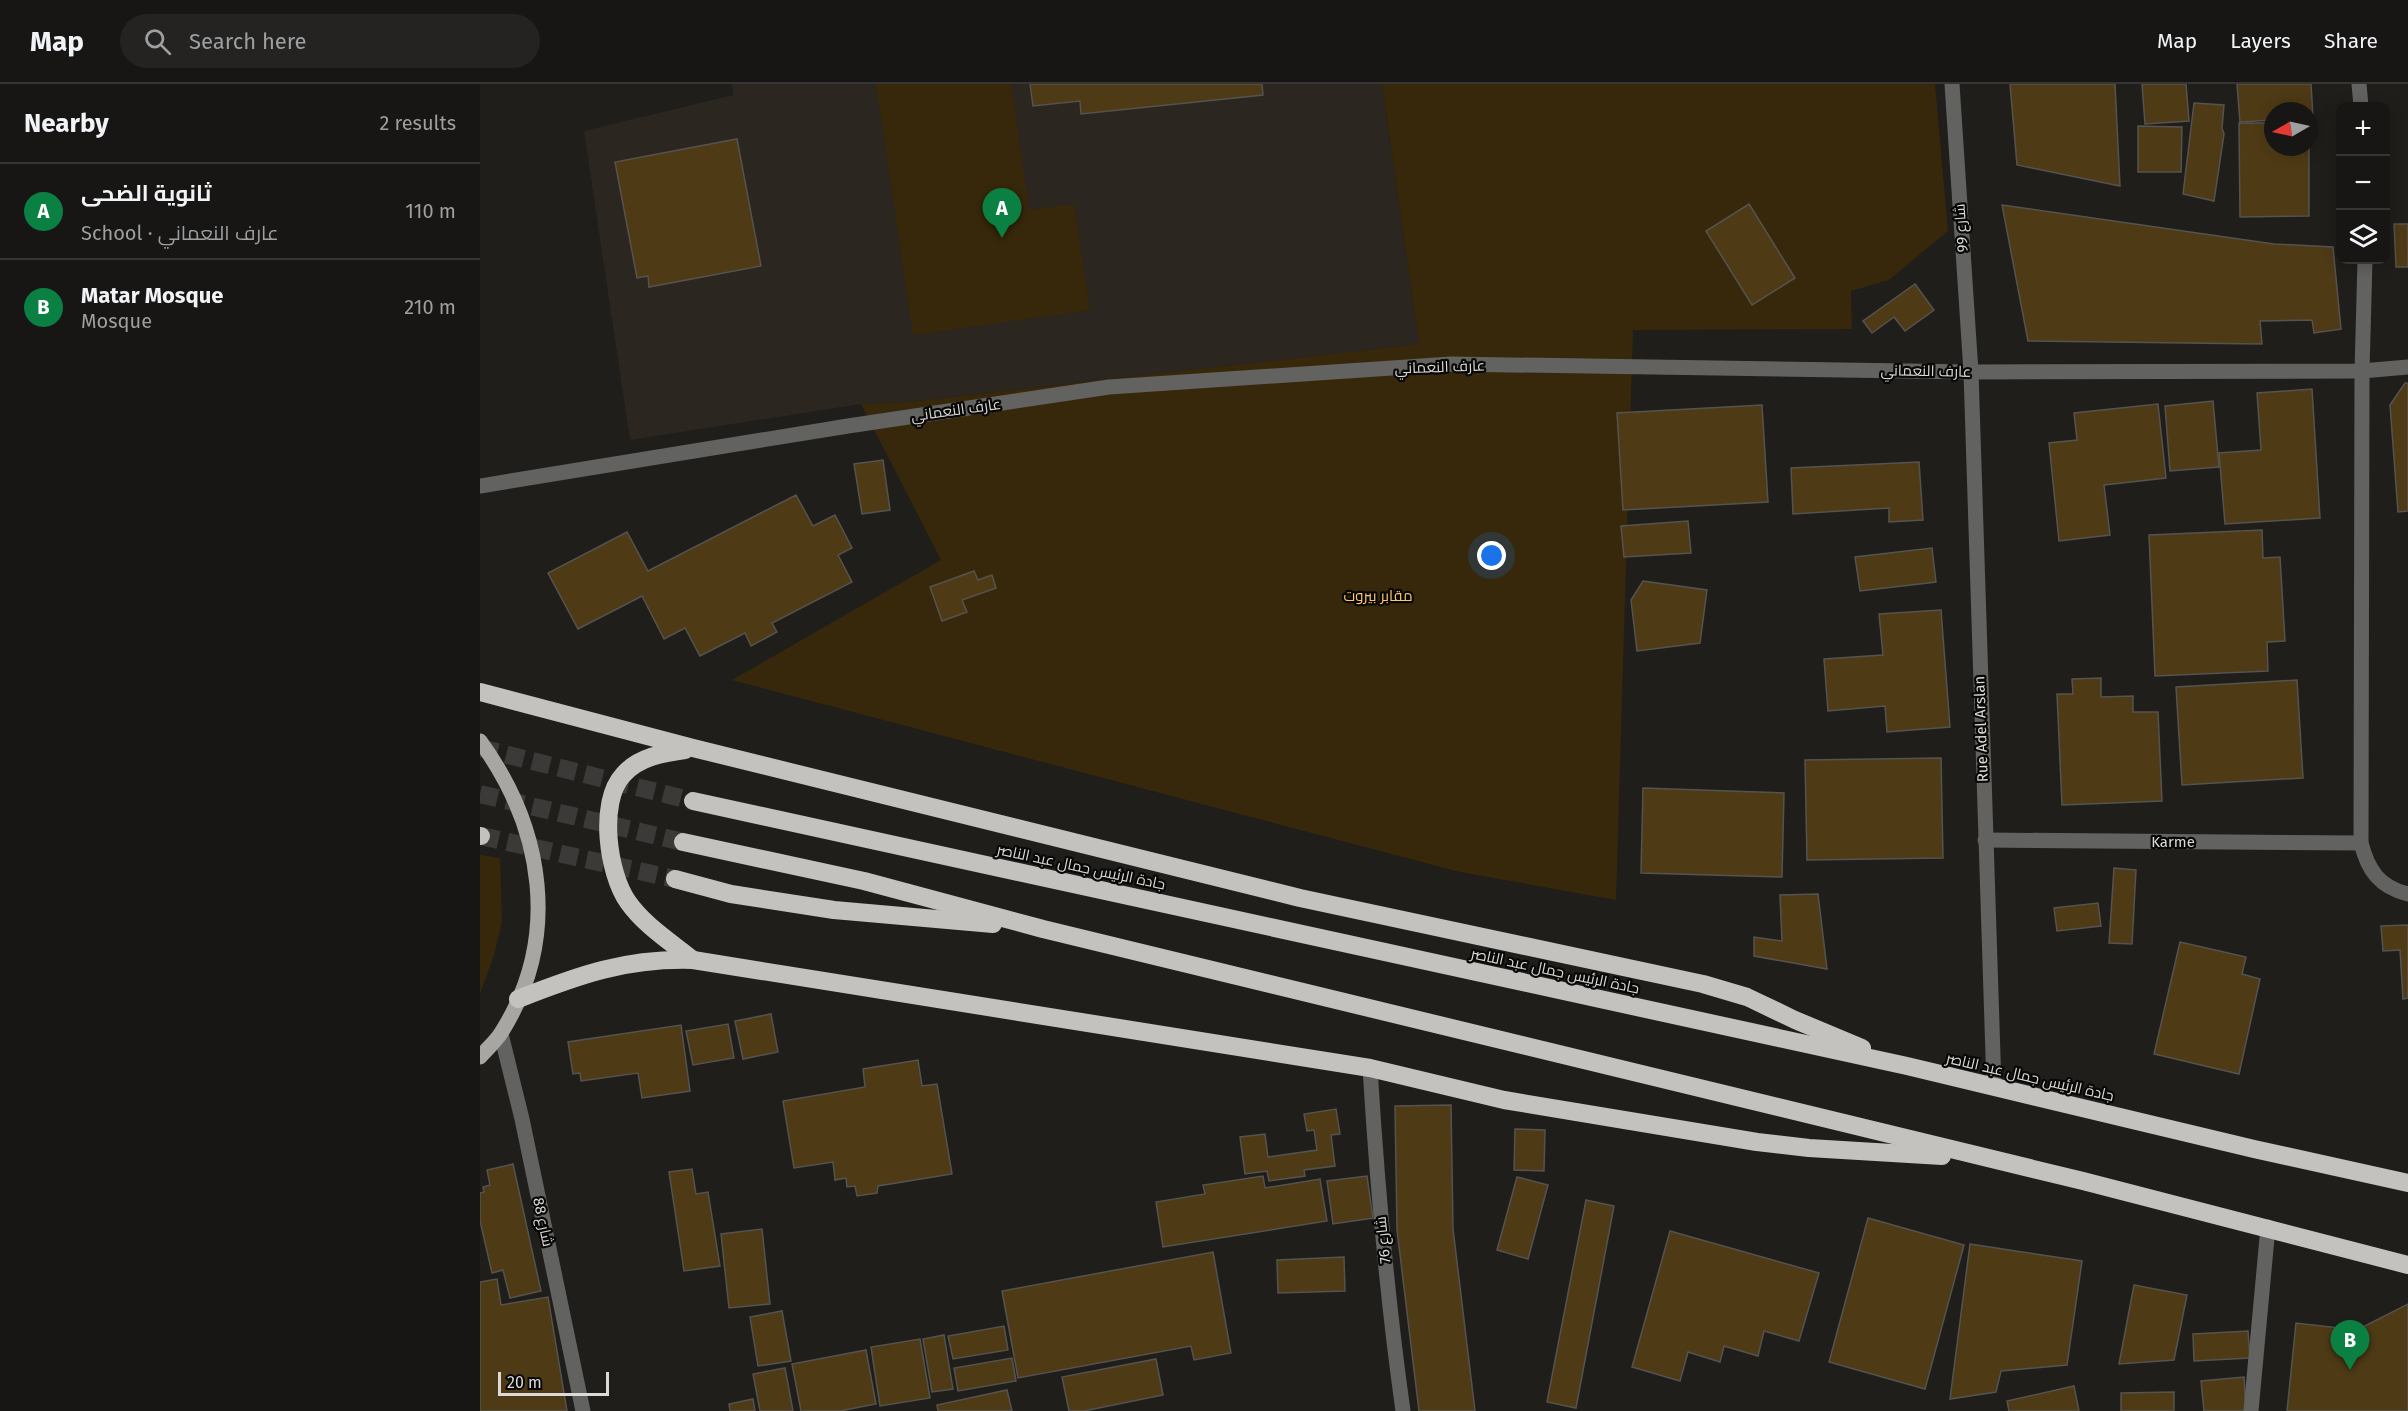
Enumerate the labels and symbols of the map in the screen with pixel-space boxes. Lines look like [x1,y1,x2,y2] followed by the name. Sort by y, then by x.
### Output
[2264,102,2318,156] north arrow
[982,188,1022,238] pin: A
[1950,203,1974,253] street label: شارع 99
[1394,356,1486,381] street label: عارف النعماني
[1880,361,1971,384] street label: عارف النعماني
[910,395,1003,428] street label: عارف النعماني
[1477,541,1506,570] your location
[1343,587,1413,605] park label: مقابر بيروت
[1970,675,1992,783] street label: Rue Adel Arslan
[2151,833,2195,851] street label: Karme
[994,840,1167,895] street label: جادة الرئيس جمال عبد الناصر
[1468,944,1641,999] street label: جادة الرئيس جمال عبد الناصر
[1943,1049,2116,1106] street label: جادة الرئيس جمال عبد الناصر
[527,1196,557,1249] street label: شارع 88
[1372,1215,1396,1264] street label: شارع 76
[2330,1320,2370,1370] pin: B
[498,1369,609,1396] scale bar

